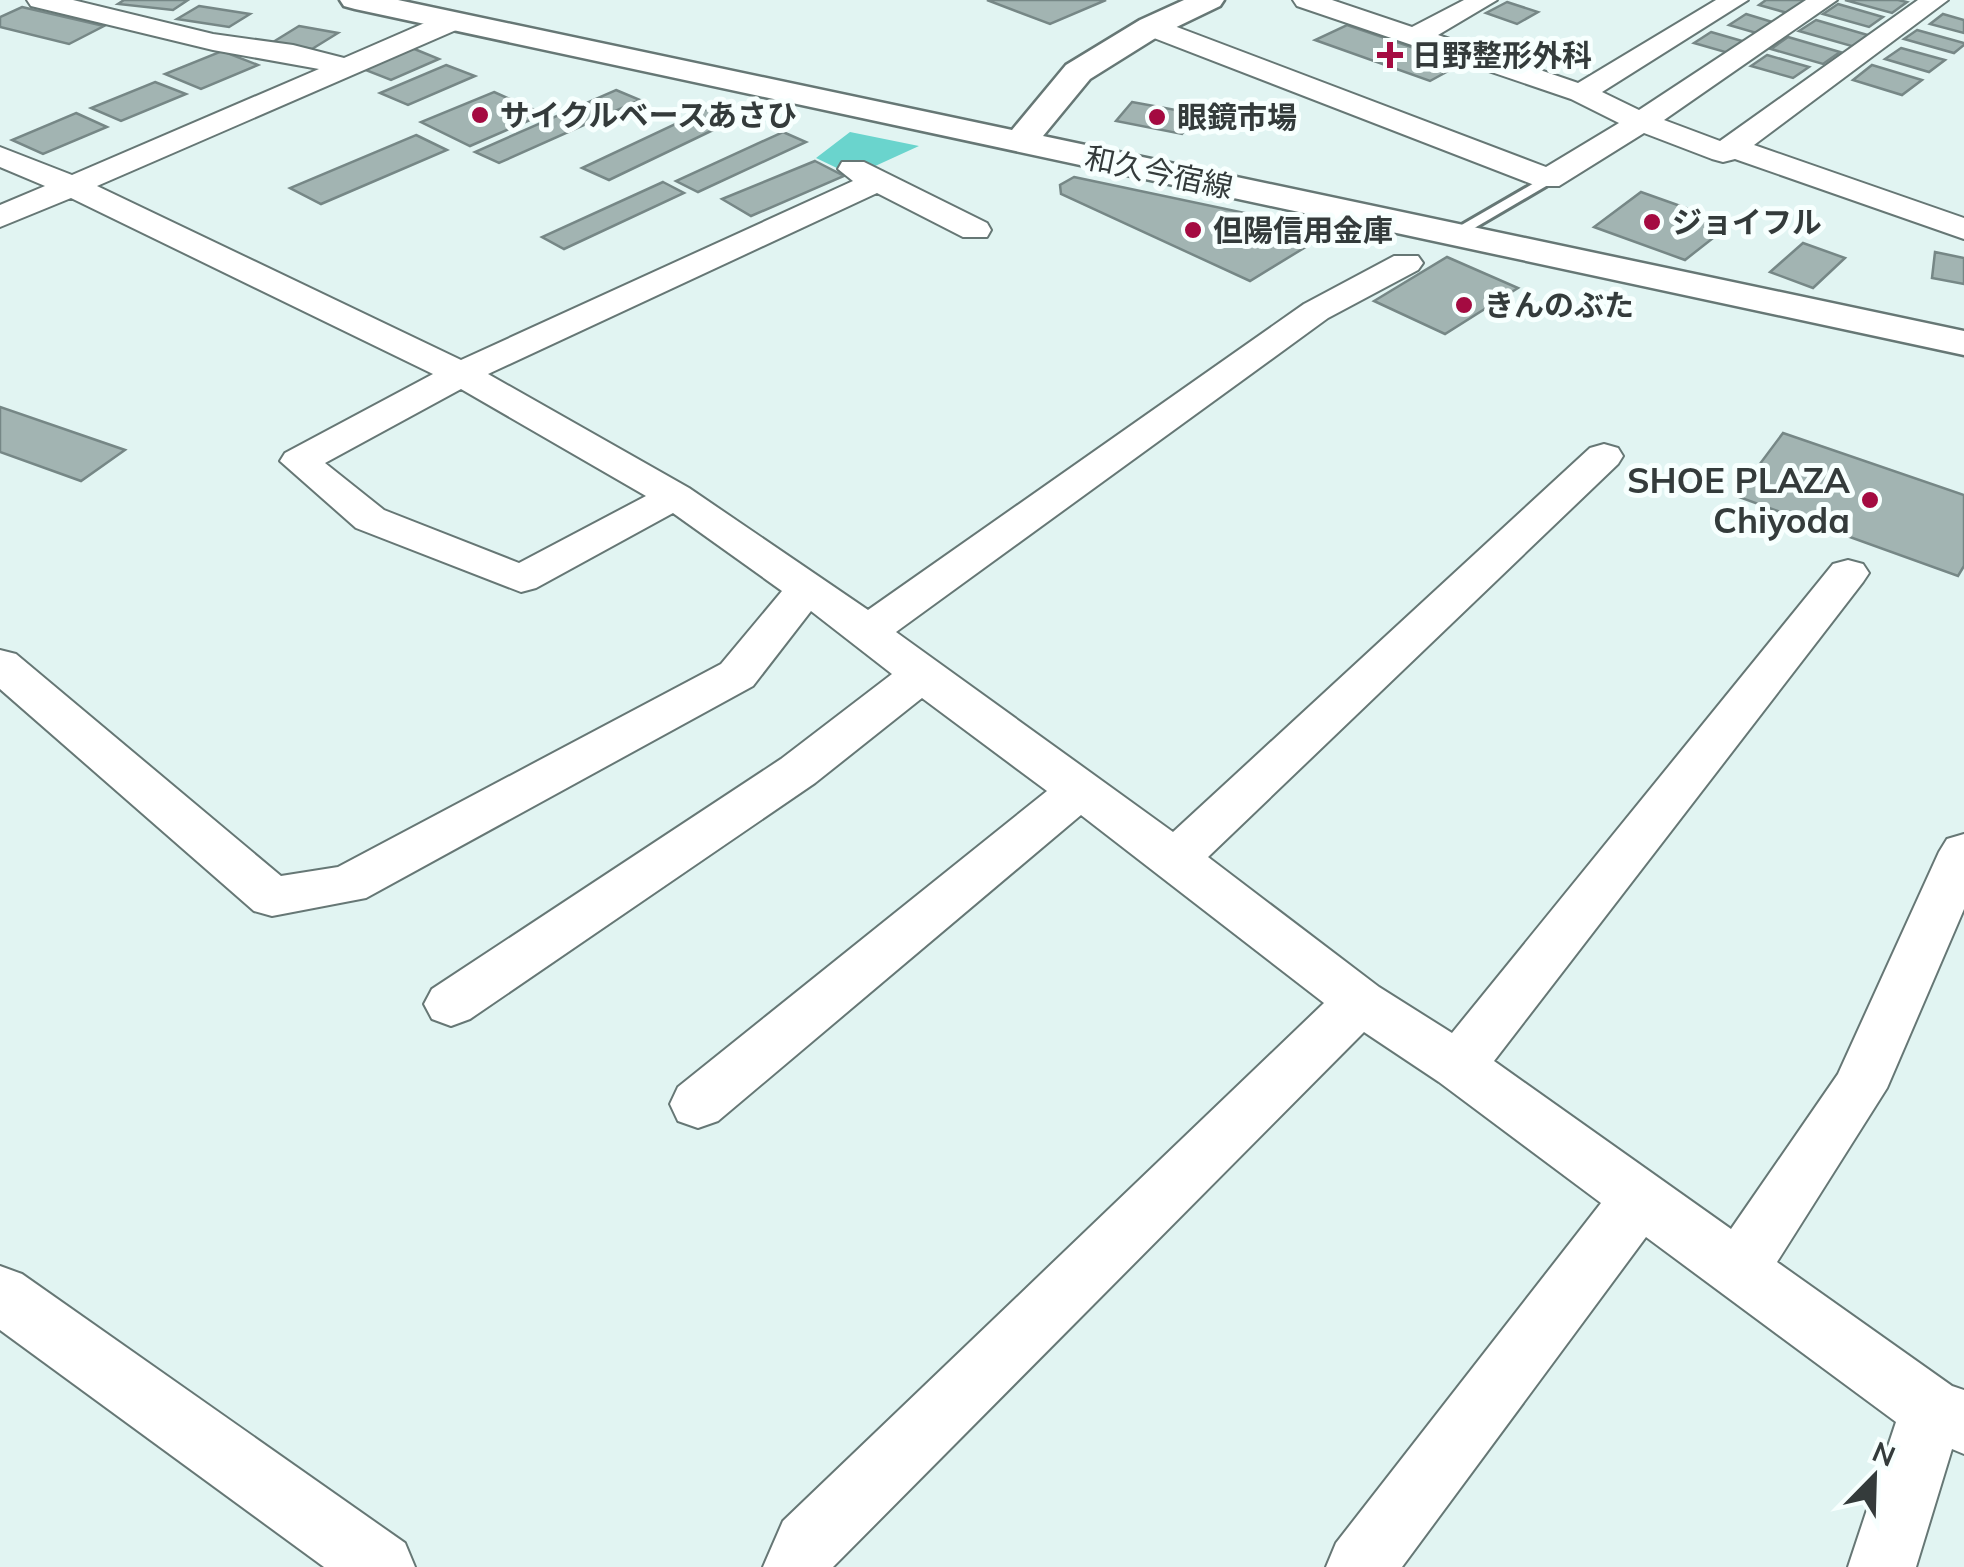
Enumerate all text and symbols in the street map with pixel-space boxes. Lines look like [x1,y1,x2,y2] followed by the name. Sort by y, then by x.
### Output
[1412,36,1592,74] place label: 日野整形外科
[1377,42,1403,68] marker: 日野整形外科
[500,96,797,134] place label: サイクルベースあさひ
[1177,98,1297,136] place label: 眼鏡市場
[469,104,491,126] marker: サイクルベースあさひ
[1146,106,1168,128] marker: 眼鏡市場
[1082,138,1236,206] street label: 和久今宿線
[1672,203,1822,241] place label: ジョイフル
[1213,211,1393,249] place label: 但陽信用金庫
[1641,211,1663,233] marker: ジョイフル
[1182,219,1204,241] marker: 但陽信用金庫
[1484,286,1634,324] place label: きんのぶた
[1453,294,1475,316] marker: きんのぶた
[1627,458,1851,542] place label: SHOE PLAZA Chiyoda
[1859,489,1881,511] marker: SHOE PLAZA Chiyoda
[1824,1427,1924,1527] north arrow
[1867,1433,1901,1474] text: N

